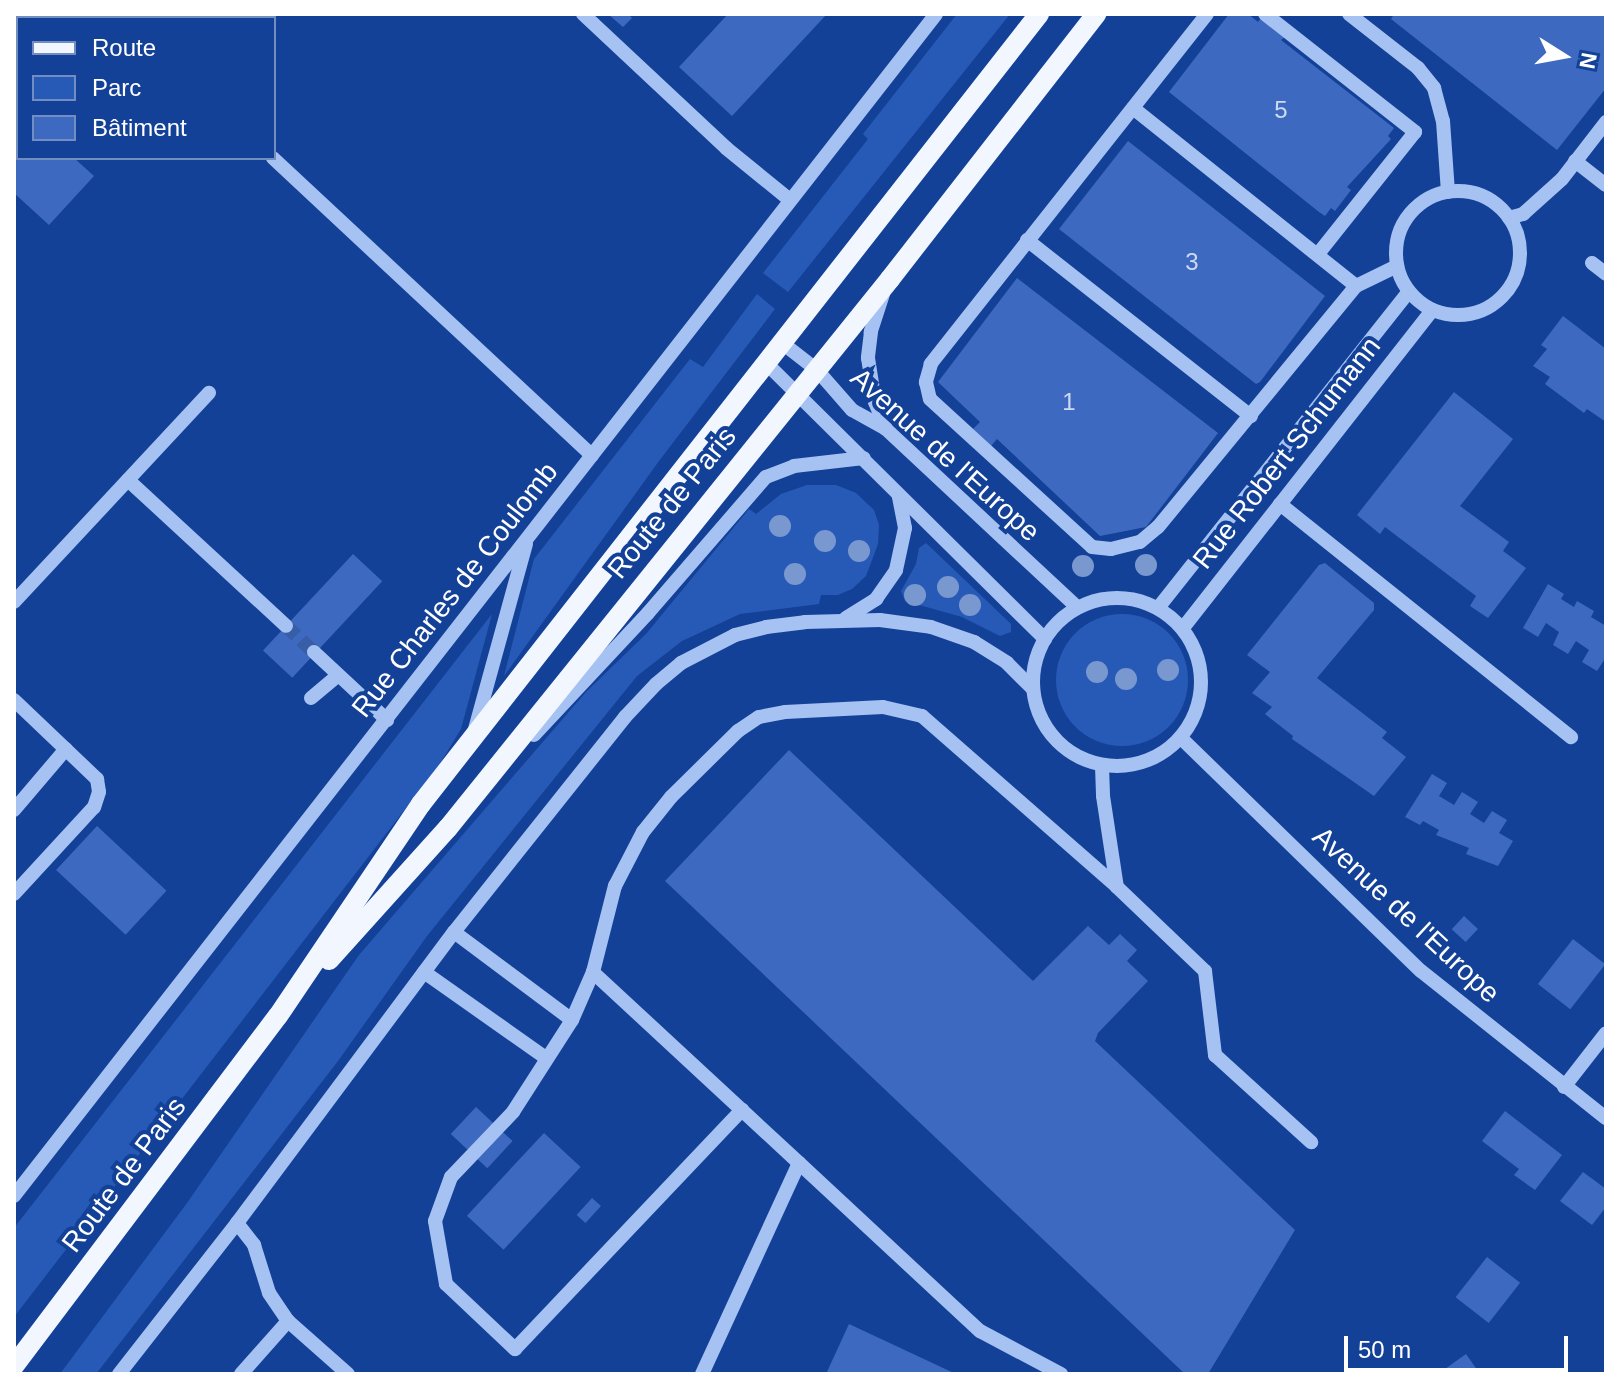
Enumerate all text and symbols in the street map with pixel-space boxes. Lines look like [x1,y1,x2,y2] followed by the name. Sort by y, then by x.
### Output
[16,16,276,160] legend
[1524,16,1604,96] north arrow
[92,34,156,61] text: Route
[1574,50,1602,71] text: N
[92,74,141,101] text: Parc
[1274,96,1288,124] house number: 5
[92,114,187,141] text: Bâtiment
[1185,248,1199,276] house number: 3
[1186,330,1388,576] street label: Rue Robert Schumann
[843,361,1047,549] street label: Avenue de l'Europe
[1062,388,1076,416] house number: 1
[601,420,743,586] street label: Route de Paris
[345,456,565,724] street label: Rue Charles de Coulomb
[1306,820,1506,1010] street label: Avenue de l'Europe
[55,1091,193,1259] street label: Route de Paris
[1348,1320,1572,1370] scale bar
[1358,1336,1411,1363] text: 50 m

